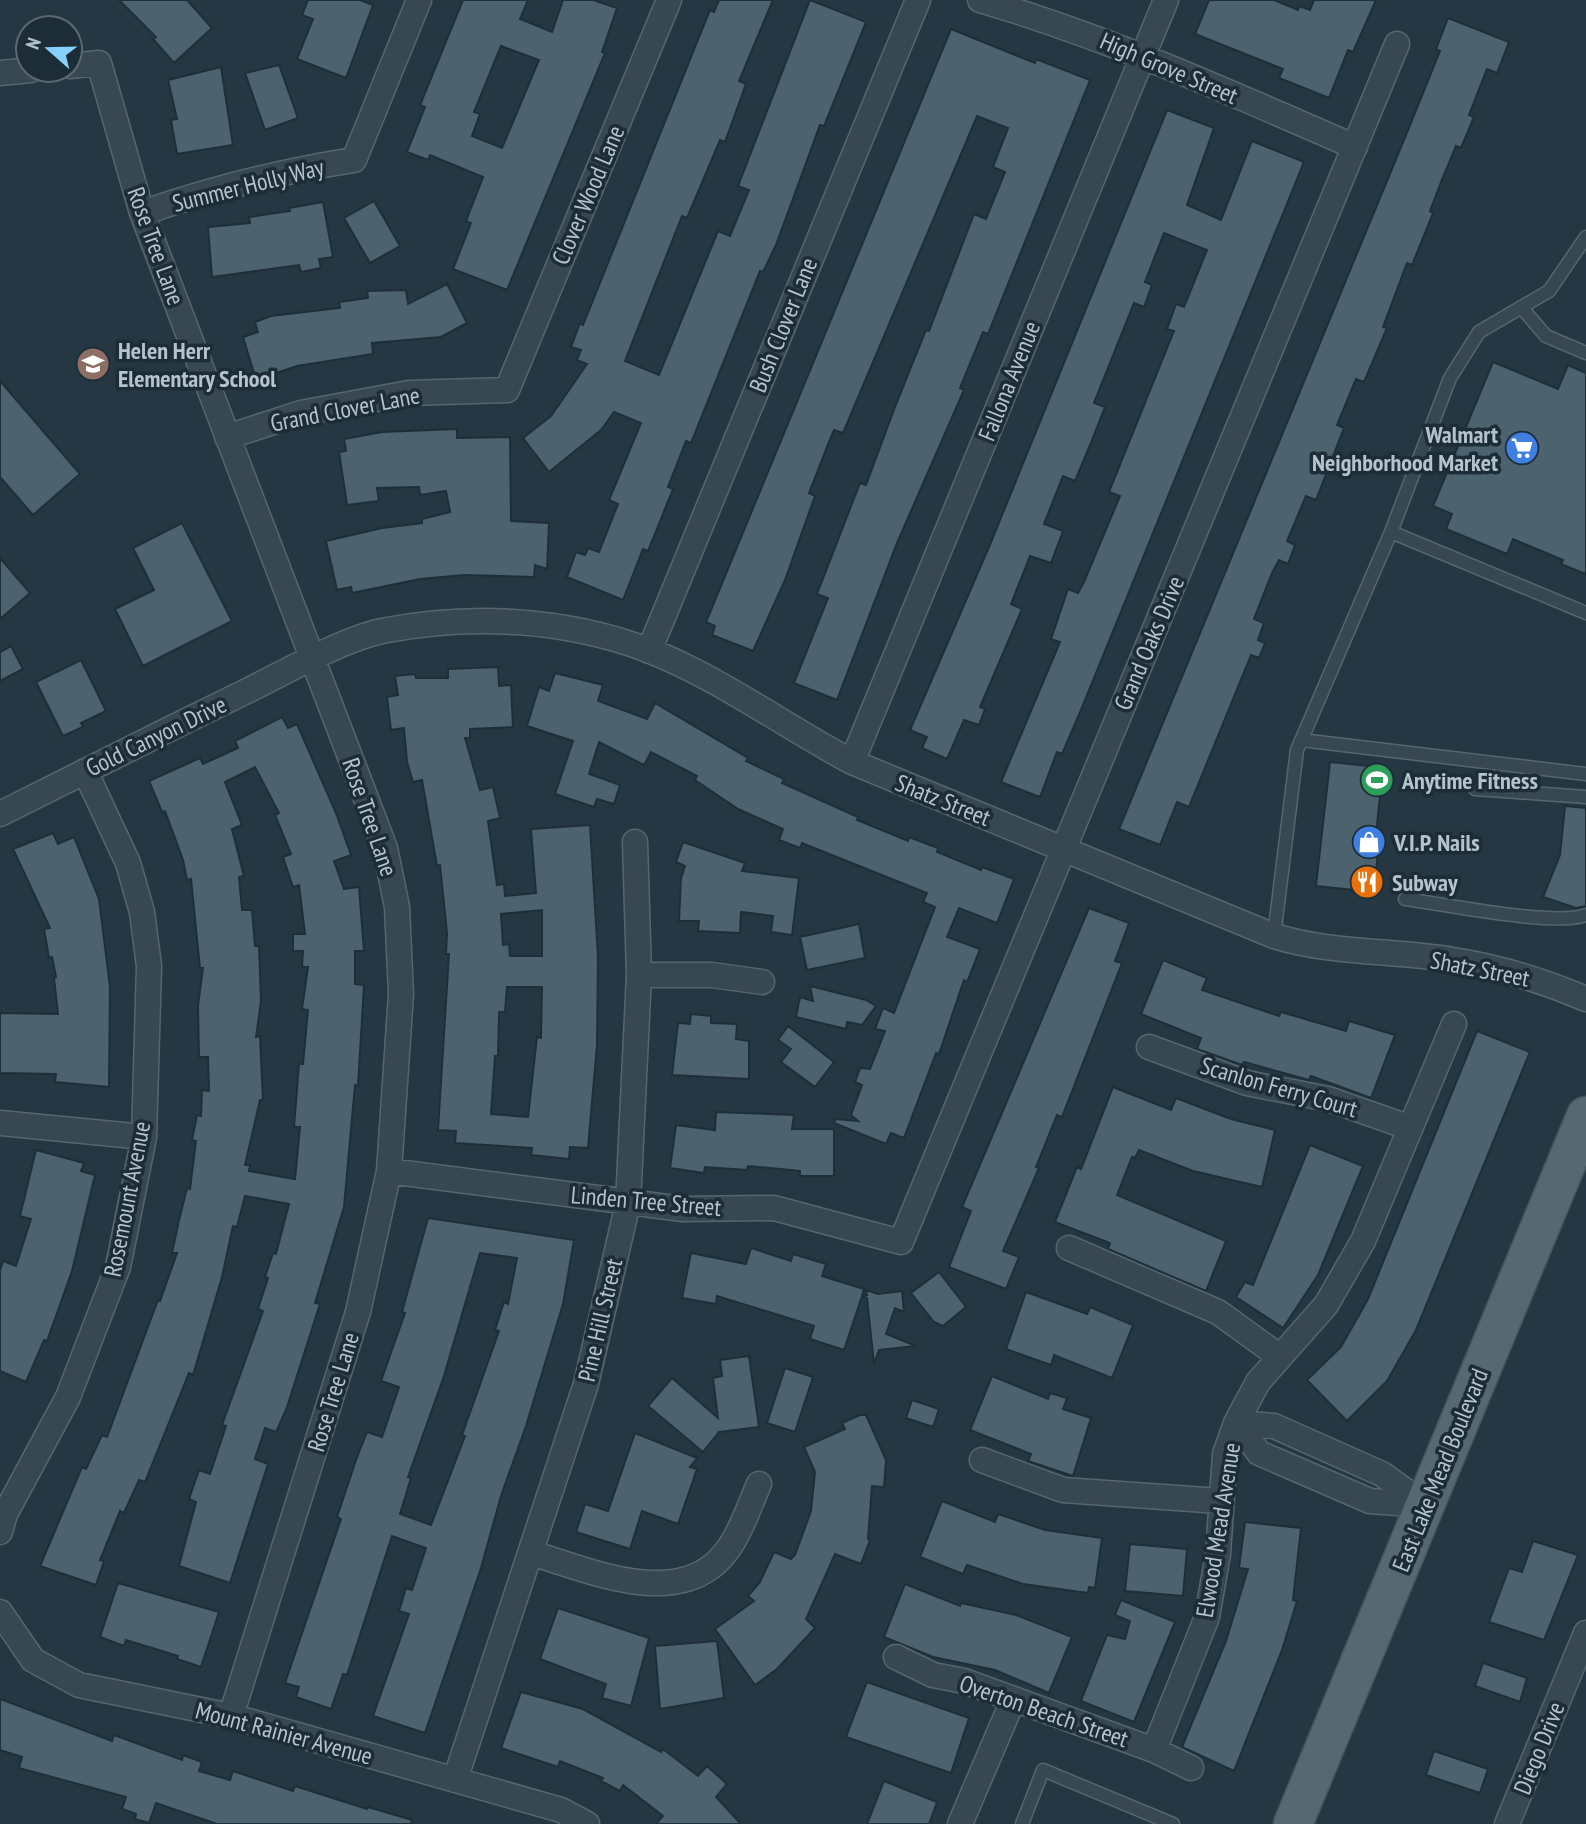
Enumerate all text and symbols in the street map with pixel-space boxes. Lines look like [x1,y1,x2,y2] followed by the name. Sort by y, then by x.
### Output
[14,14,84,84] north arrow
[1095,25,1243,111] street label: High Grove Street
[20,34,46,52] text: N
[545,121,631,269] street label: Clover Wood Lane
[169,151,327,219] street label: Summer Holly Way
[120,183,192,309] street label: Rose Tree Lane
[742,253,824,397] street label: Bush Clover Lane
[971,317,1047,445] street label: Fallona Avenue
[118,335,276,394] place label: Helen Herr Elementary School
[74,345,112,383] school or university icon: Helen Herr Elementary School
[268,379,422,439] street label: Grand Clover Lane
[1312,419,1498,478] place label: Walmart Neighborhood Market
[1503,429,1541,467] supermarket icon: Walmart Neighborhood Market
[1107,571,1191,715] street label: Grand Oaks Drive
[81,689,231,783] street label: Gold Canyon Drive
[335,754,405,880] street label: Rose Tree Lane
[1358,761,1396,799] sports icon: Anytime Fitness
[1401,765,1538,796] place label: Anytime Fitness
[891,767,995,833] street label: Shatz Street
[1350,823,1388,861] shop icon: V.I.P. Nails
[1393,827,1480,858] place label: V.I.P. Nails
[1348,863,1386,901] restaurant icon: Subway
[1392,867,1458,898] place label: Subway
[1428,944,1532,994] street label: Shatz Street
[1197,1050,1361,1124] street label: Scanlon Ferry Court
[97,1119,157,1279] street label: Rosemount Avenue
[570,1179,723,1223] street label: Linden Tree Street
[571,1255,629,1385] street label: Pine Hill Street
[300,1329,366,1455] street label: Rose Tree Lane
[1385,1364,1495,1576] street label: East Lake Mead Boulevard
[1189,1440,1247,1620] street label: Elwood Mead Avenue
[956,1668,1133,1754] street label: Overton Beach Street
[192,1694,376,1772] street label: Mount Rainier Avenue
[1506,1697,1572,1799] street label: Diego Drive

